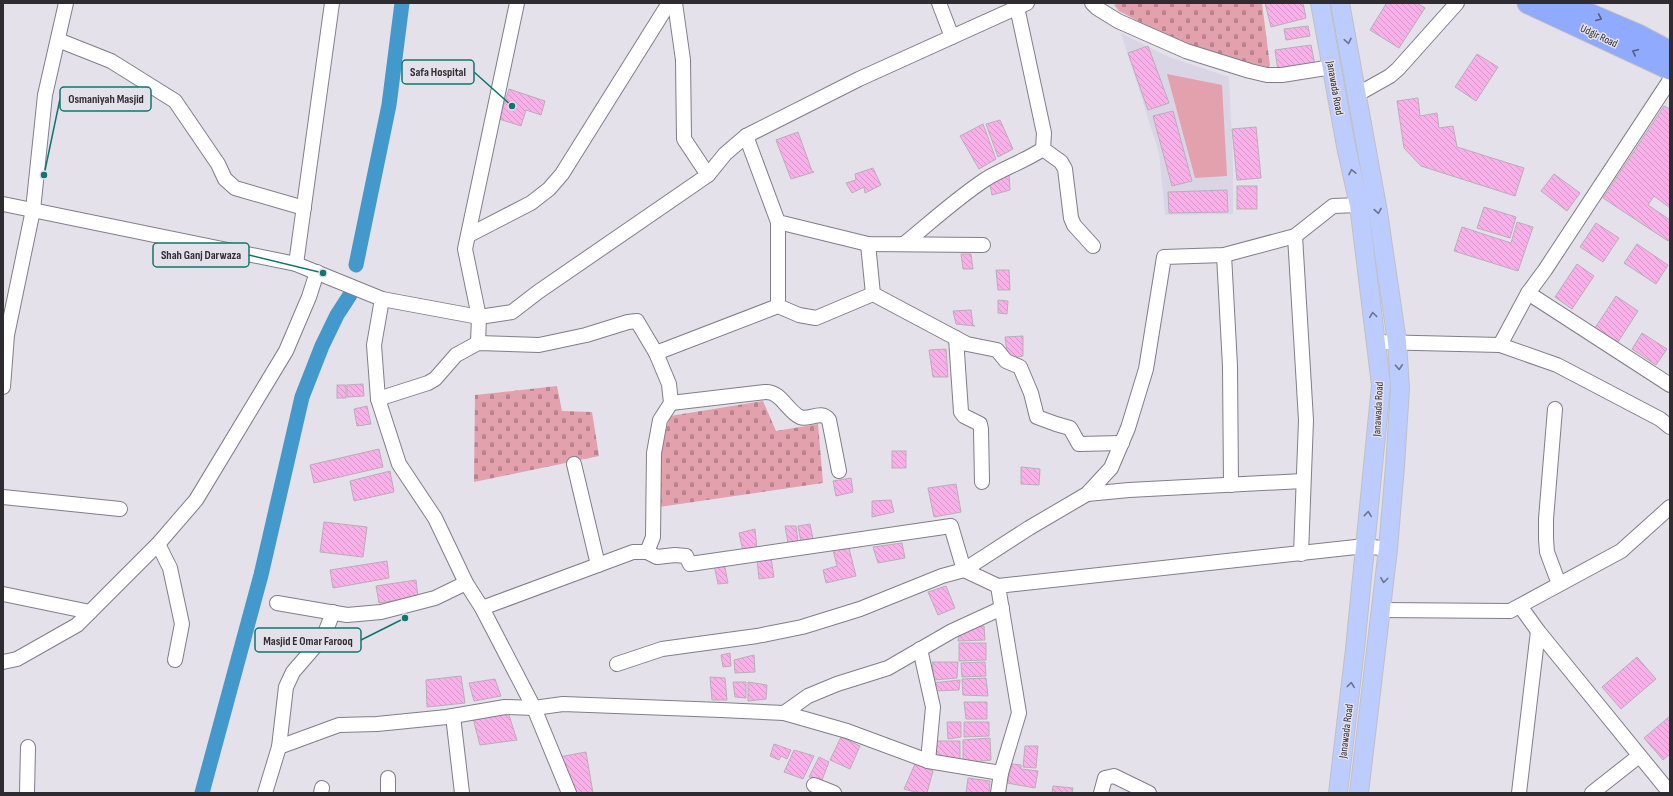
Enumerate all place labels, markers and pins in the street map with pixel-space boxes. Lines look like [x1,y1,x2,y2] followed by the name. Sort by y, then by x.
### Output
[402,60,474,84] callout: Safa Hospital
[60,87,151,111] callout: Osmaniyah Masjid
[153,243,249,267] callout: Shah Ganj Darwaza
[255,628,361,652] callout: Masjid E Omar Farooq

